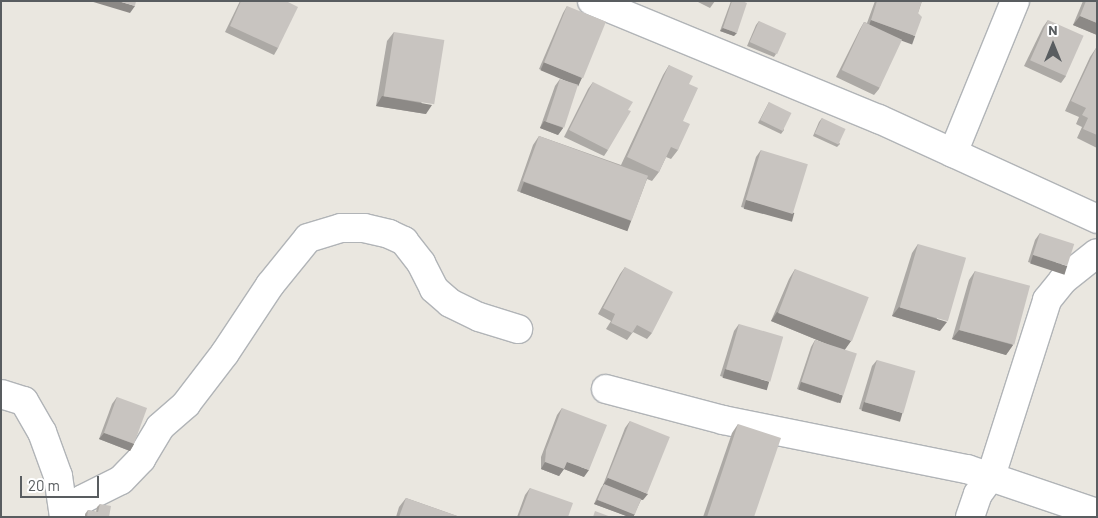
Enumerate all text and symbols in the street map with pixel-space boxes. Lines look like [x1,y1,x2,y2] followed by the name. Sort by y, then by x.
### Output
[1028,20,1078,70] north arrow
[1048,21,1058,38] text: N
[22,466,101,498] scale bar
[28,476,60,494] text: 20 m

